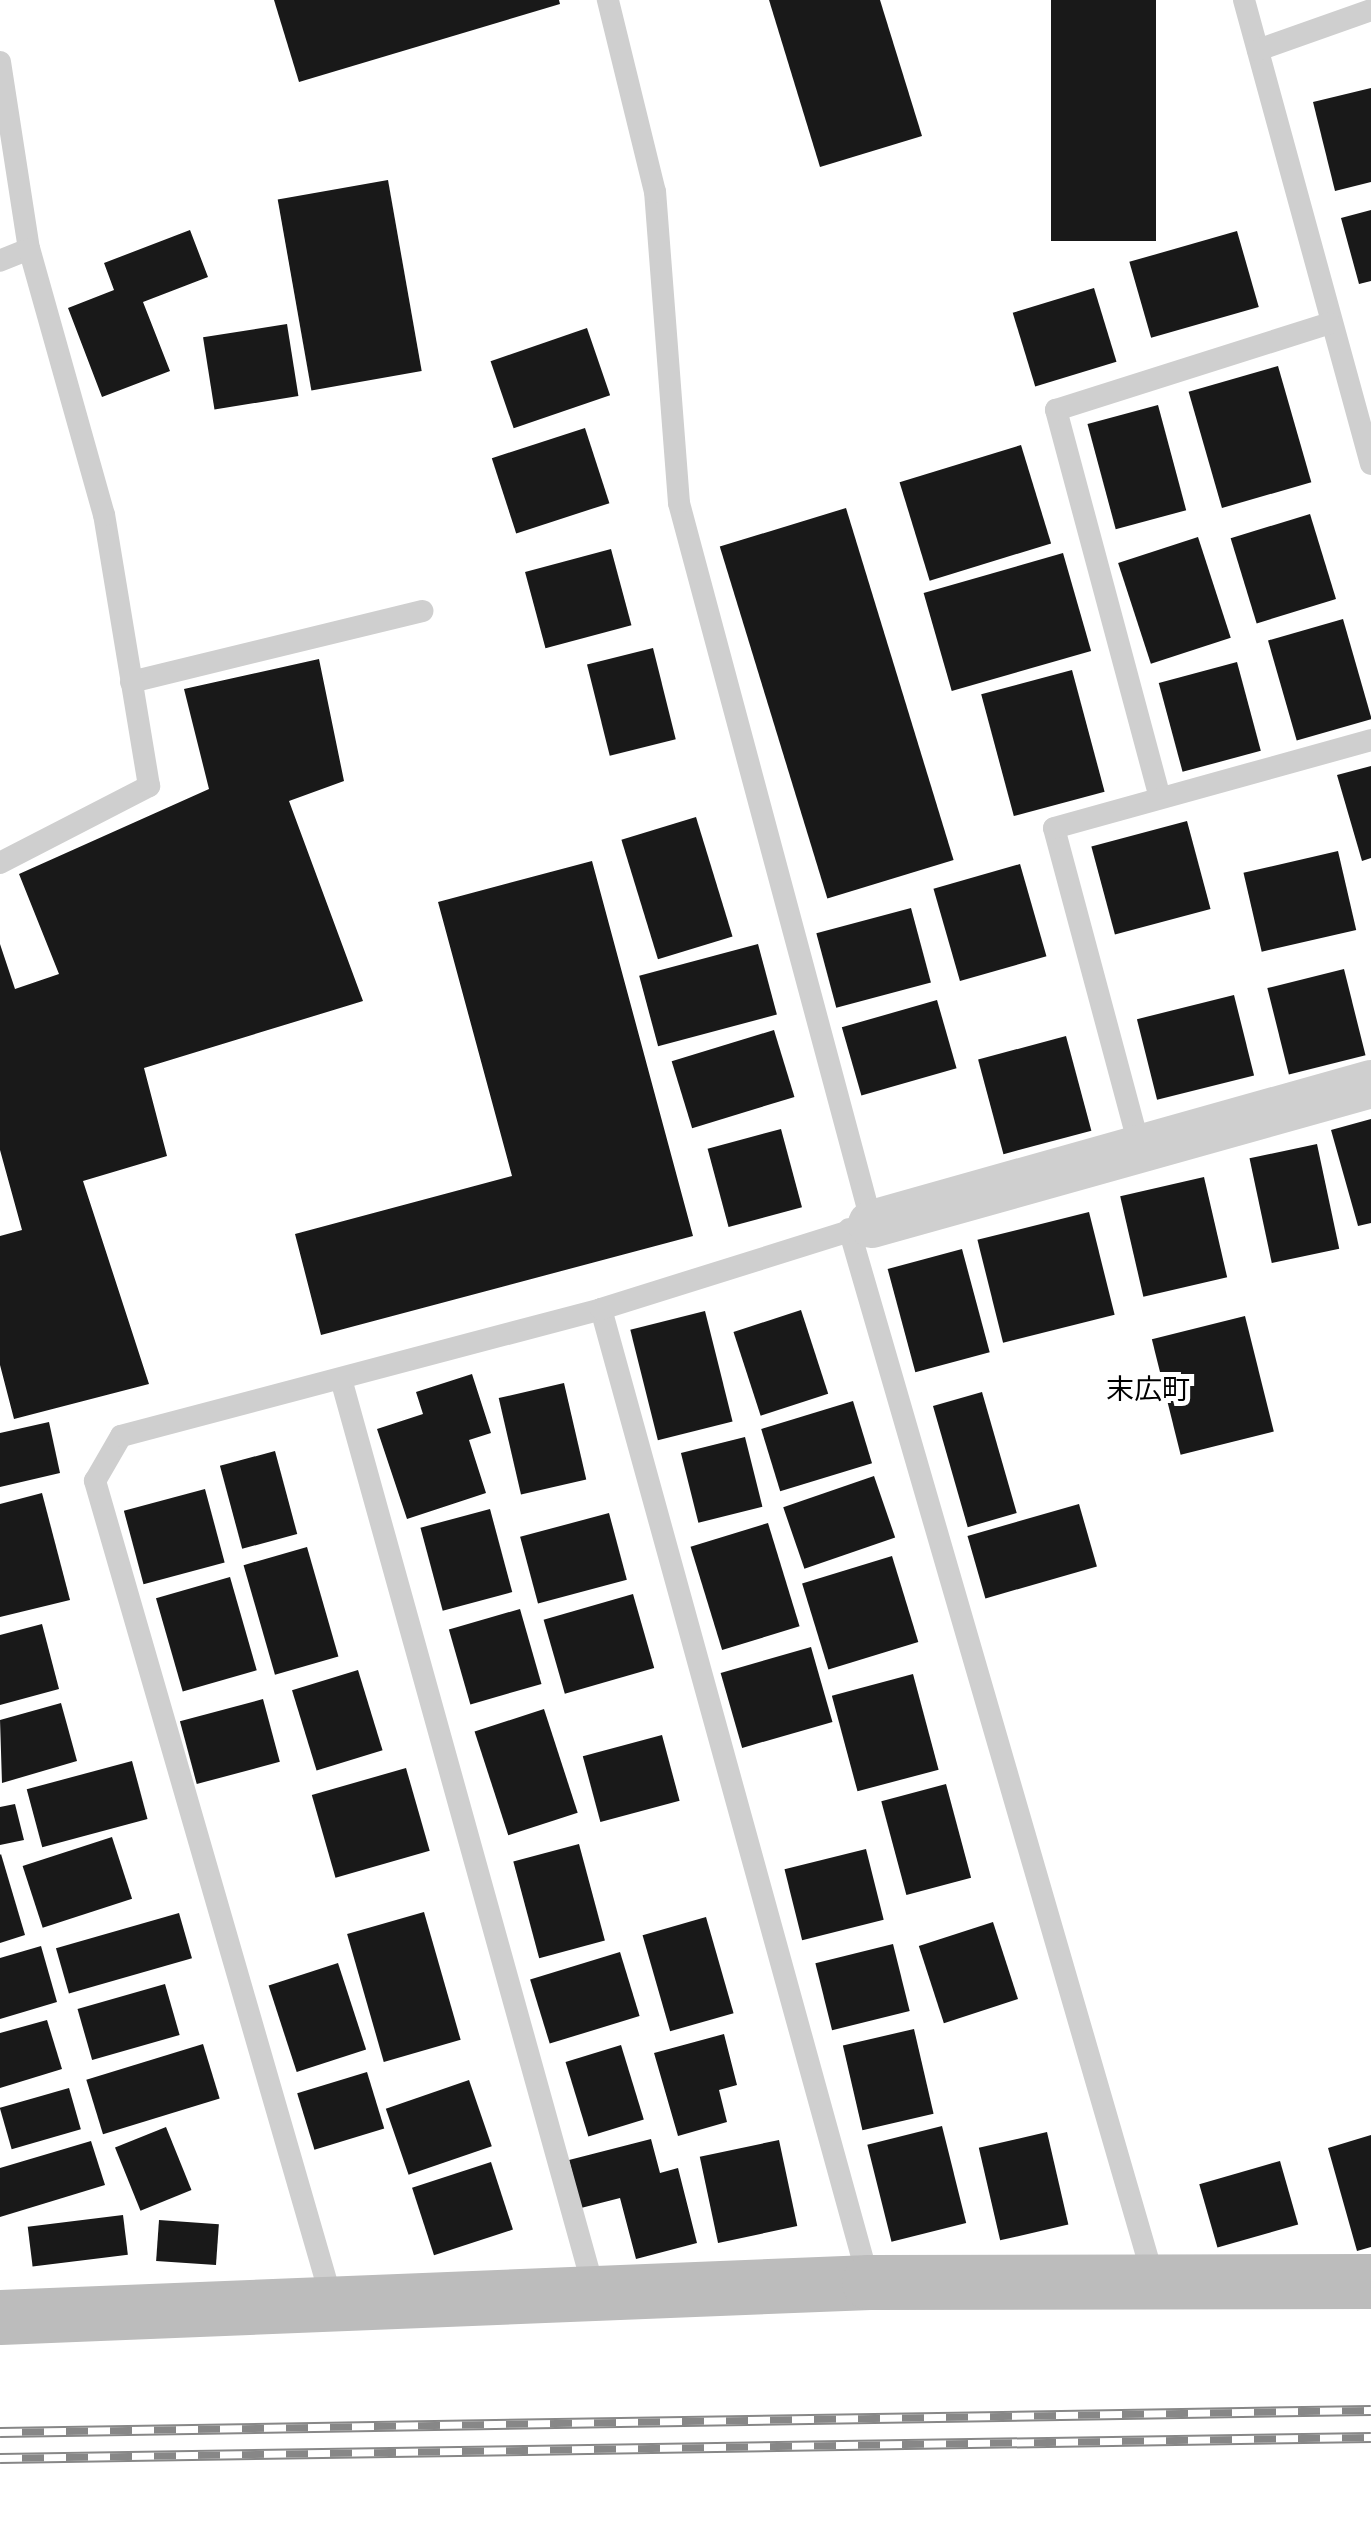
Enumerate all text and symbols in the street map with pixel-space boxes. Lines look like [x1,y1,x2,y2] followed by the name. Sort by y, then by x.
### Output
[1106,1372,1190,1406] district label: 末広町

